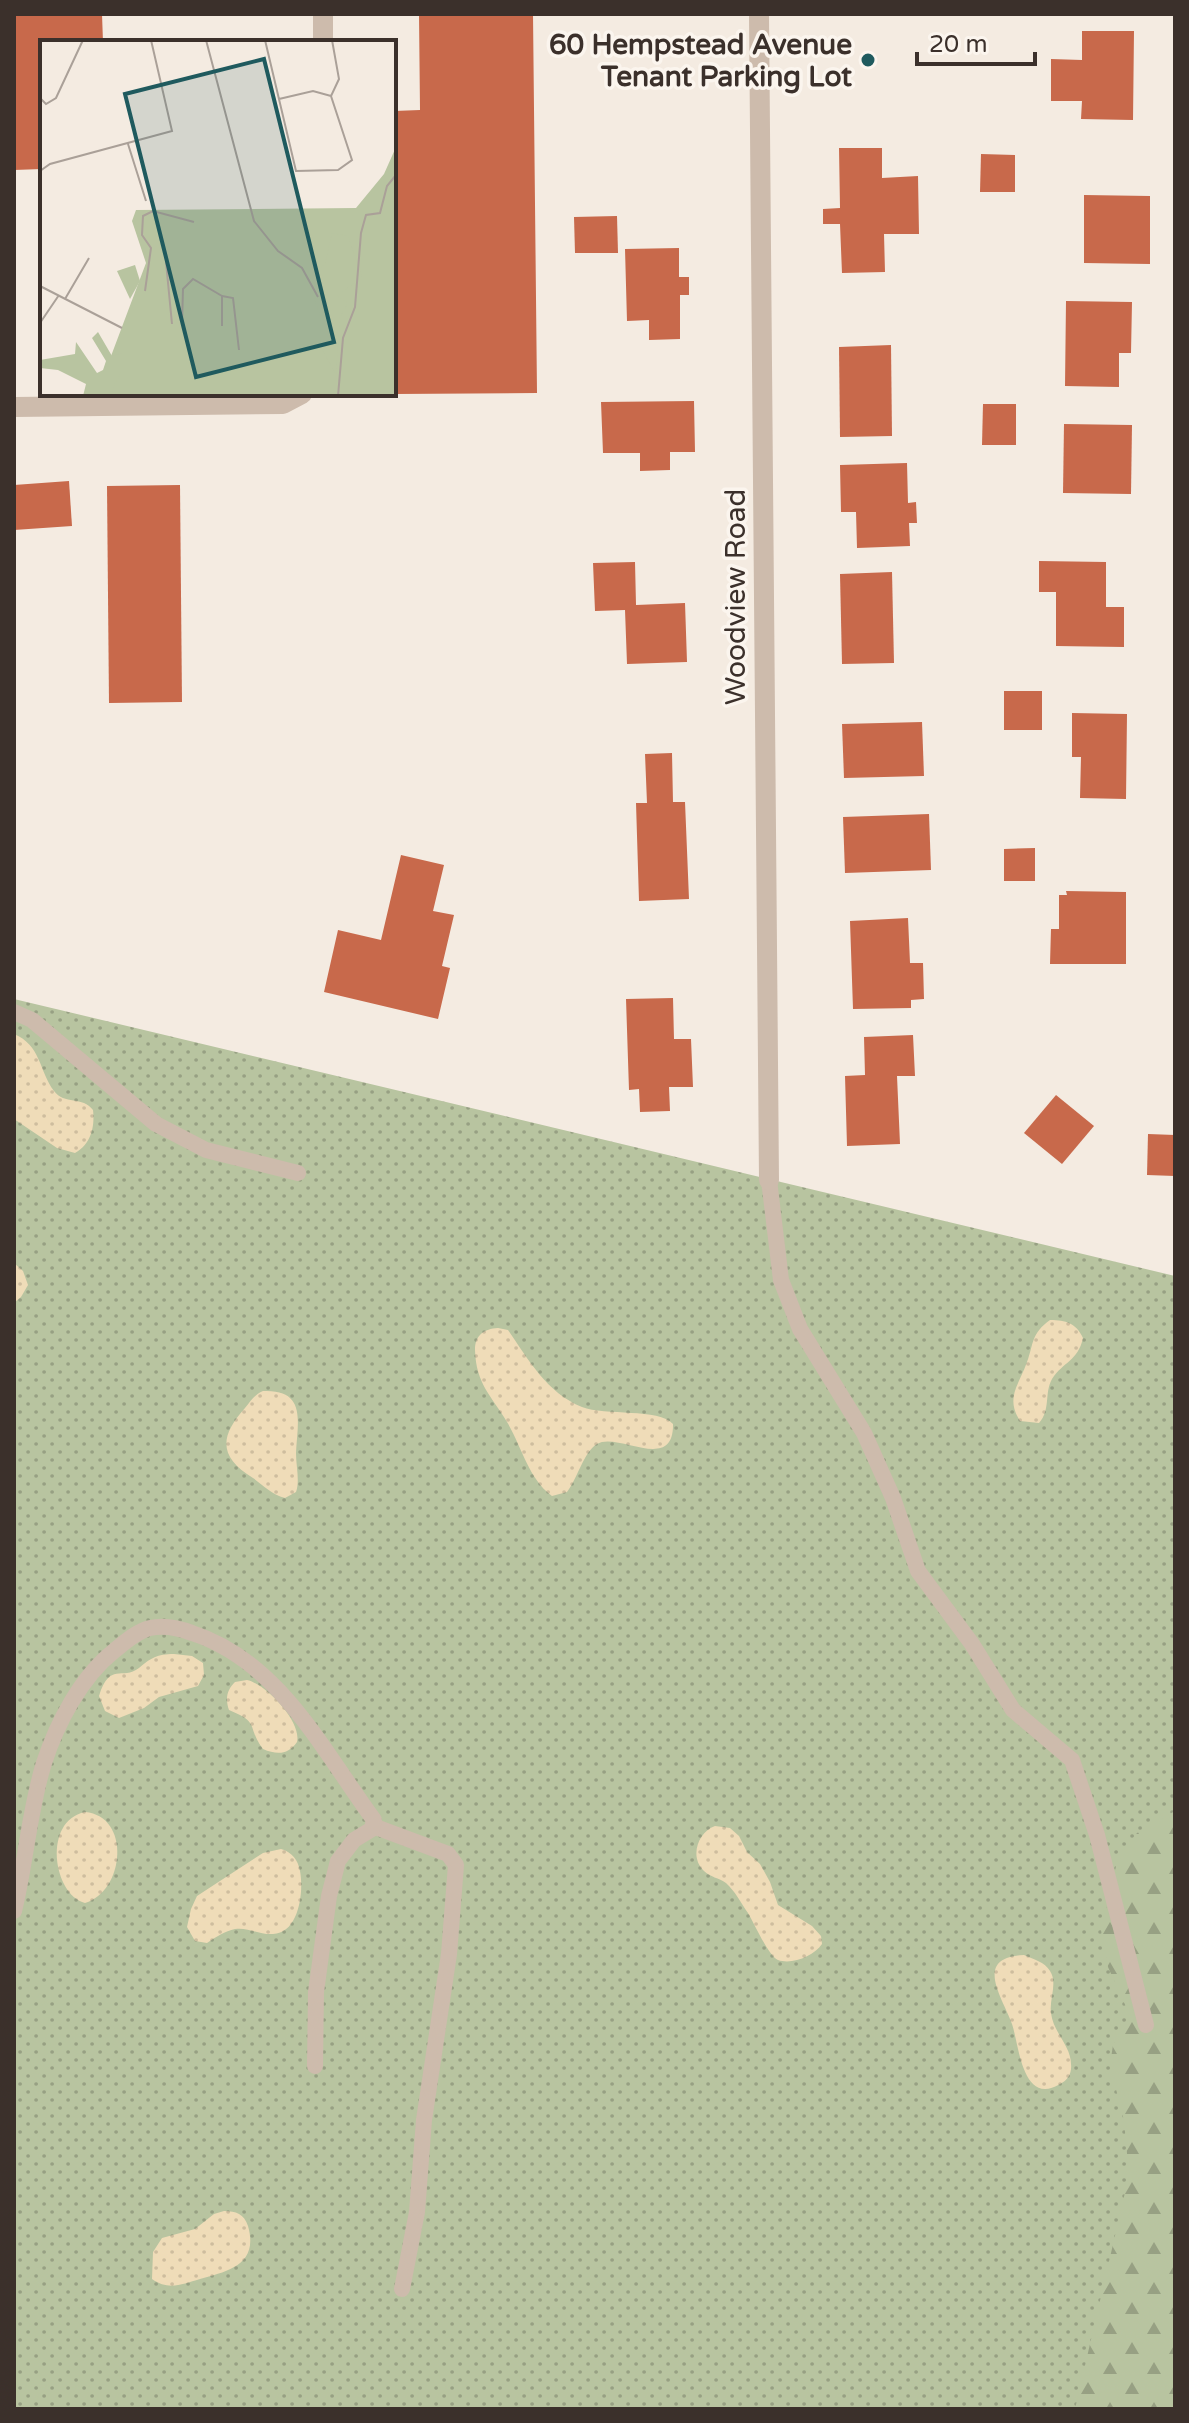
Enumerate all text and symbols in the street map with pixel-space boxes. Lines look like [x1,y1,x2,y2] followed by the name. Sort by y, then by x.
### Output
[917,16,1035,66] scale bar
[549,28,852,94] place label: 60 Hempstead Avenue Tenant Parking Lot
[929,30,987,59] text: 20 m
[40,40,396,396] inset map
[859,51,877,69] marker: 60 Hempstead Avenue Tenant Parking Lot
[719,489,753,705] street label: Woodview Road

